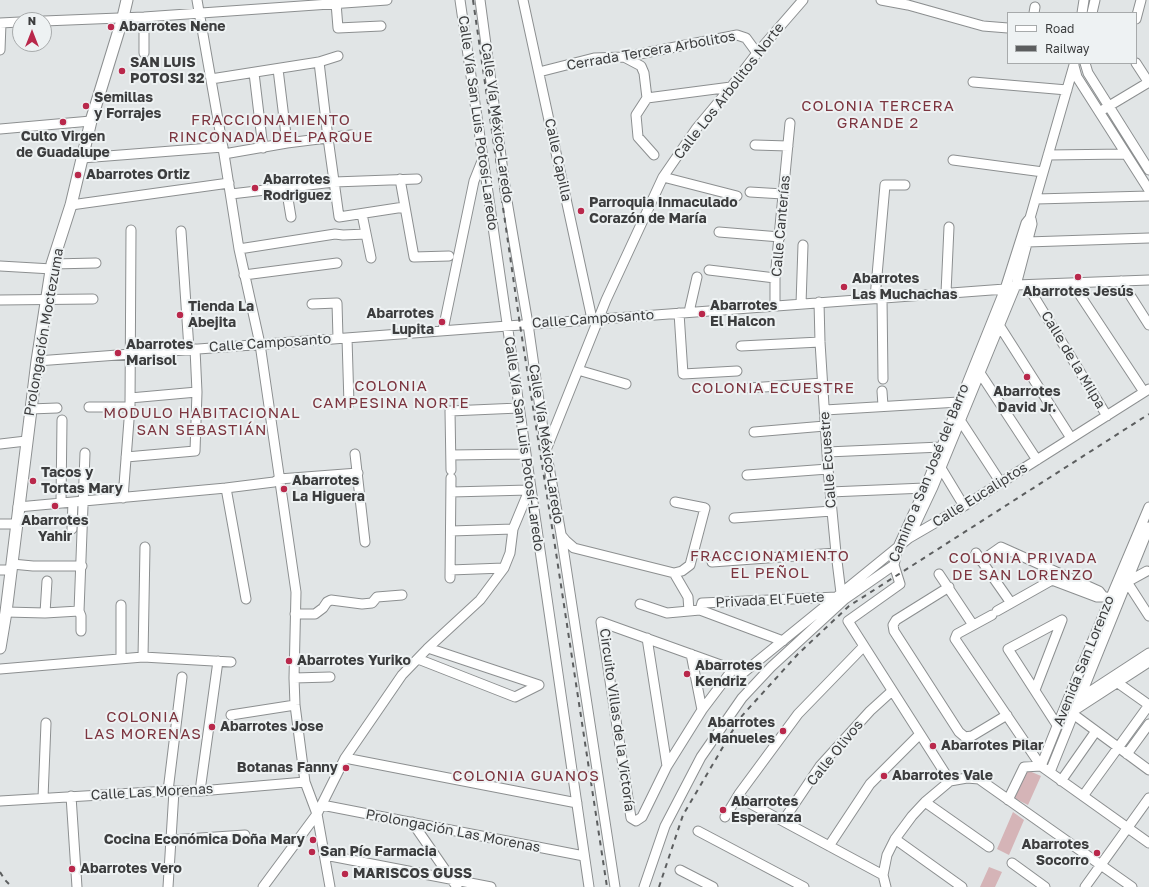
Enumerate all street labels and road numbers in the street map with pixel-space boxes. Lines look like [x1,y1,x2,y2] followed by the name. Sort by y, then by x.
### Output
[455,15,501,231] street label: Calle Vía San Luis Potosí-Laredo
[671,19,787,163] street label: Calle Los Arbolitos Norte
[565,28,737,74] street label: Cerrada Tercera Arbolitos
[477,42,517,204] street label: Calle Vía México-Laredo
[541,117,575,203] street label: Calle Capilla
[768,174,794,278] street label: Calle Canterías
[21,247,67,417] street label: Prolongación Moctezuma
[531,306,655,332] street label: Calle Camposanto
[1037,308,1109,412] street label: Calle de la Milpa
[208,330,332,356] street label: Calle Camposanto
[501,336,547,552] street label: Calle Vía San Luis Potosí-Laredo
[525,363,567,525] street label: Calle Vía México-Laredo
[885,381,973,565] street label: Camino a San José del Barro
[816,411,840,509] street label: Calle Ecuestre
[929,459,1031,531] street label: Calle Eucaliptos
[715,589,825,611] street label: Privada El Fuete
[1050,593,1118,729] street label: Avenida San Lorenzo
[596,627,638,813] street label: Circuito Villas de la Victoría
[803,717,867,789] street label: Calle Olivos
[90,780,214,804] street label: Calle Las Morenas
[364,806,542,856] street label: Prolongación Las Morenas

